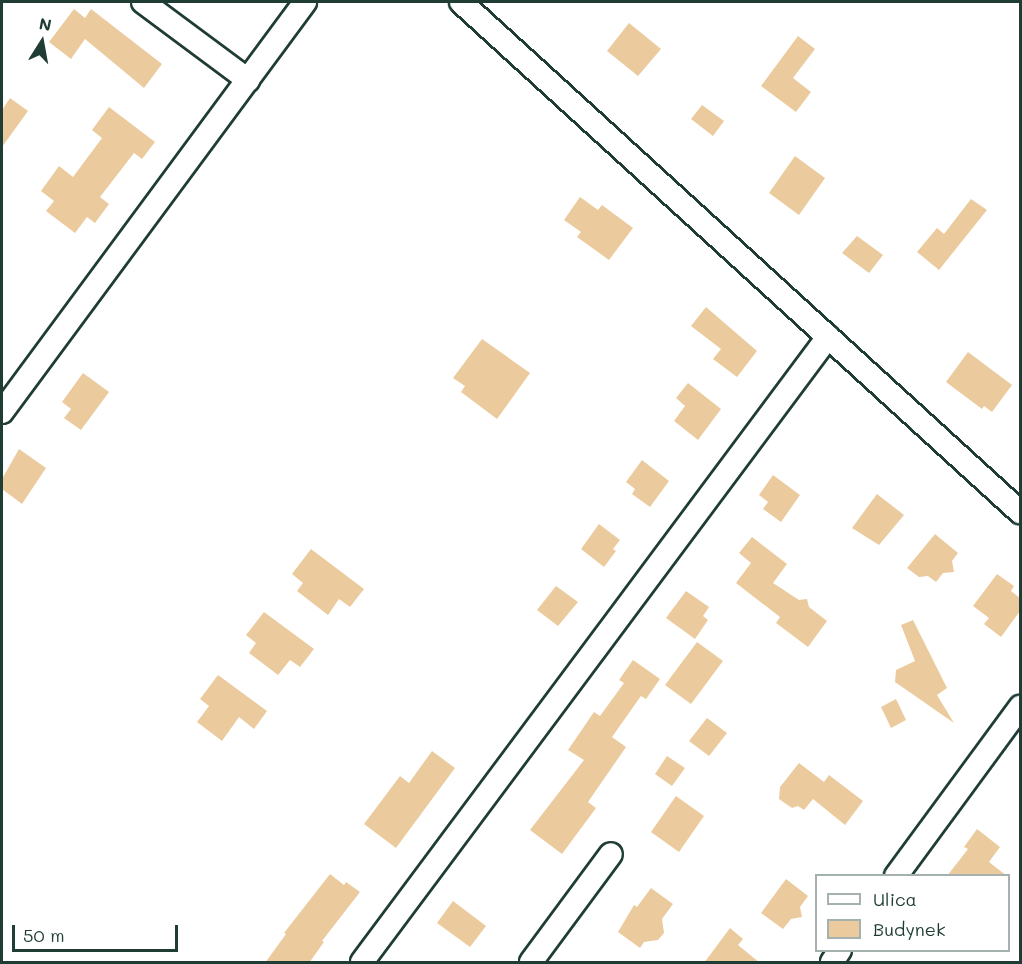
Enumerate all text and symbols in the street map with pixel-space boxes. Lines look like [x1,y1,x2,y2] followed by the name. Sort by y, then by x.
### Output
[12,12,72,72] north arrow
[38,12,53,35] text: N
[815,874,1010,952] legend
[873,887,917,911] text: Ulica
[15,913,182,951] scale bar
[873,917,946,941] text: Budynek
[23,923,65,947] text: 50 m

